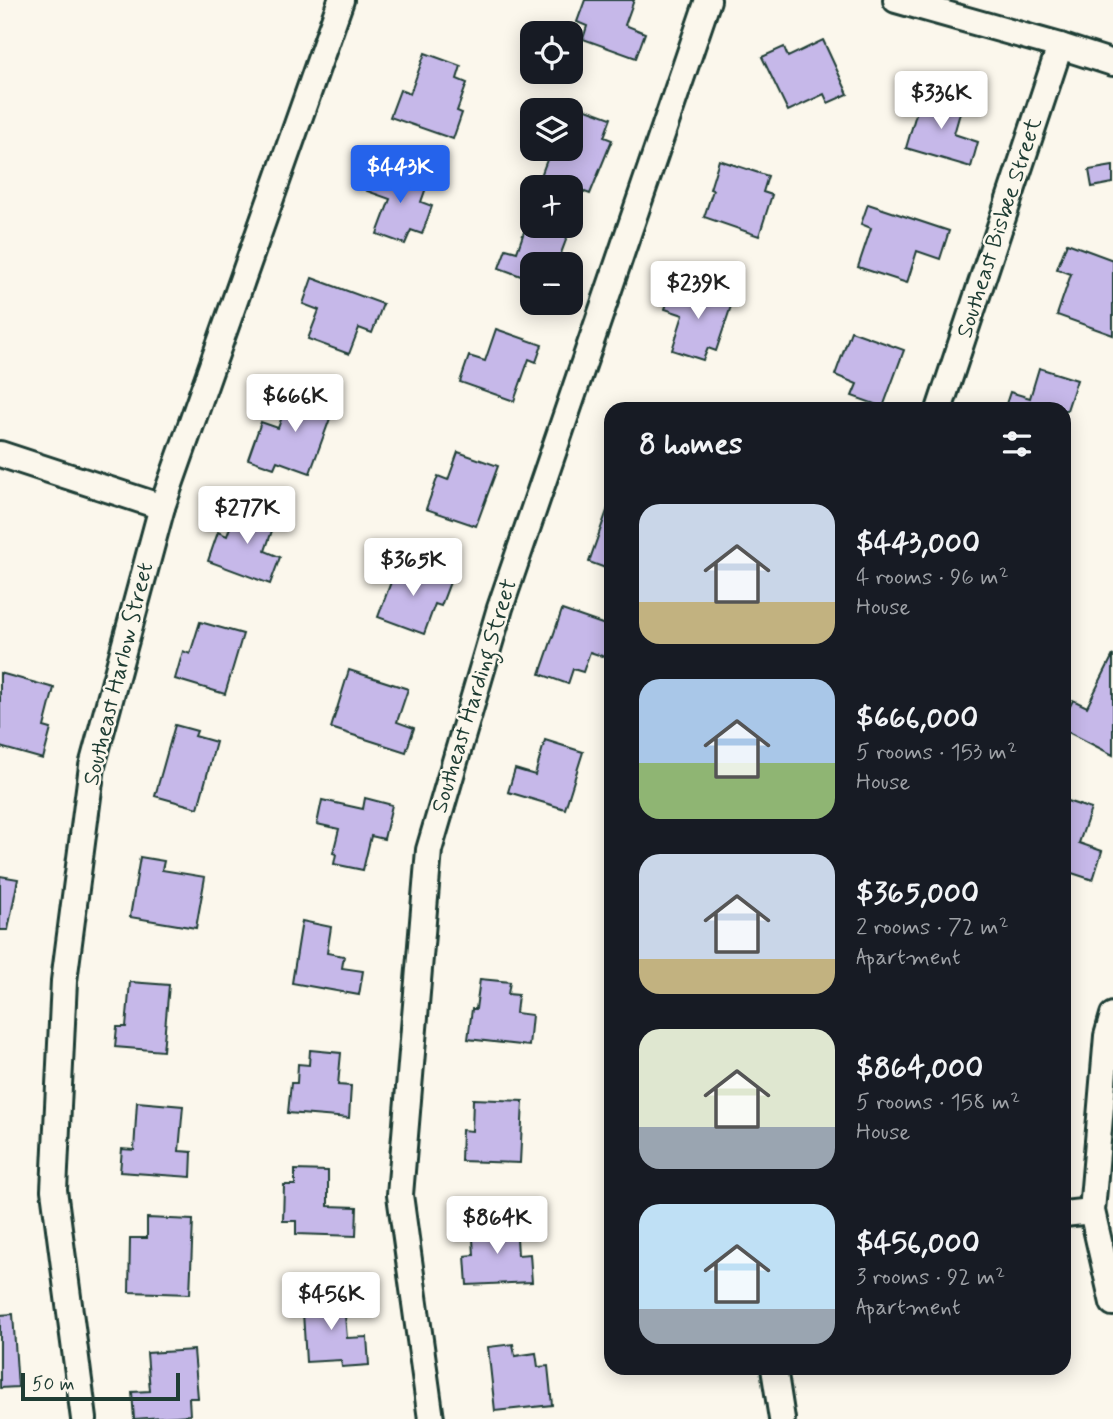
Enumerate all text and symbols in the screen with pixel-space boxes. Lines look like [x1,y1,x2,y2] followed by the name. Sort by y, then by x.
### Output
[520,21,583,315] map controls
[520,21,583,84] button: locate
[892,72,990,131] pin: $336K
[911,79,971,109] text: $336K
[520,98,583,161] button: layers
[950,113,1050,342] street label: Southeast Bisbee Street
[351,146,449,205] pin: $443K
[367,153,433,183] text: $443K
[520,175,583,238] button: +
[520,252,583,315] button: −
[649,262,747,321] pin: $239K
[667,269,729,299] text: $239K
[246,374,344,434] pin: $666K
[262,382,328,412] text: $666K
[639,425,742,464] text: 8 homes
[998,425,1036,463] icon: filters
[198,486,296,546] pin: $277K
[214,494,280,524] text: $277K
[856,524,980,563] text: $443,000
[695,532,779,616] icon: home
[364,538,462,598] pin: $365K
[380,546,446,576] text: $365K
[77,559,161,789] street label: Southeast Harlow Street
[856,563,1009,593] text: 4 rooms · 96 m²
[425,575,527,817] street label: Southeast Harding Street
[856,593,910,623] text: House
[856,699,978,738] text: $666,000
[695,707,779,791] icon: home
[856,738,1017,768] text: 5 rooms · 153 m²
[856,768,910,798] text: House
[856,874,979,913] text: $365,000
[695,882,779,966] icon: home
[856,913,1009,943] text: 2 rooms · 72 m²
[856,943,961,973] text: Apartment
[856,1049,983,1088] text: $864,000
[695,1057,779,1141] icon: home
[856,1088,1020,1118] text: 5 rooms · 158 m²
[856,1118,910,1148] text: House
[448,1196,546,1256] pin: $864K
[463,1204,532,1234] text: $864K
[856,1224,980,1263] text: $456,000
[695,1232,779,1316] icon: home
[856,1263,1005,1293] text: 3 rooms · 92 m²
[282,1272,380,1332] pin: $456K
[298,1280,364,1310] text: $456K
[856,1293,961,1323] text: Apartment
[21,1370,180,1402] scale bar
[32,1372,75,1397] text: 50 m

